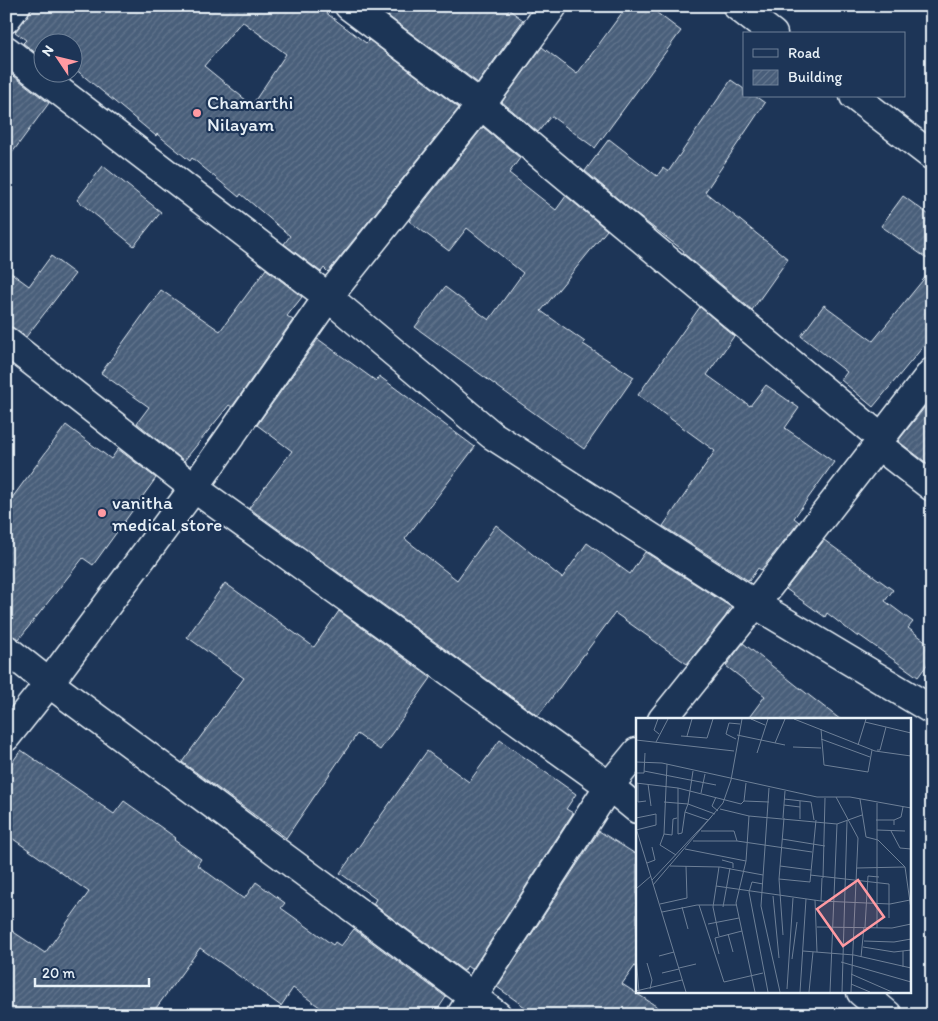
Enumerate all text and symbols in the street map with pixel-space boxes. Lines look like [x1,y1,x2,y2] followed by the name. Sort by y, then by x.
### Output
[32,32,82,82] north arrow
[743,32,906,98] legend
[38,42,57,60] text: N
[788,44,821,62] text: Road
[788,68,842,86] text: Building
[207,91,293,136] place label: Chamarthi Nilayam
[191,107,203,119] marker: Chamarthi Nilayam
[112,491,222,536] place label: vanitha medical store
[96,507,108,519] marker: vanitha medical store
[636,718,910,994] inset map
[35,956,149,988] scale bar
[42,964,76,982] text: 20 m

